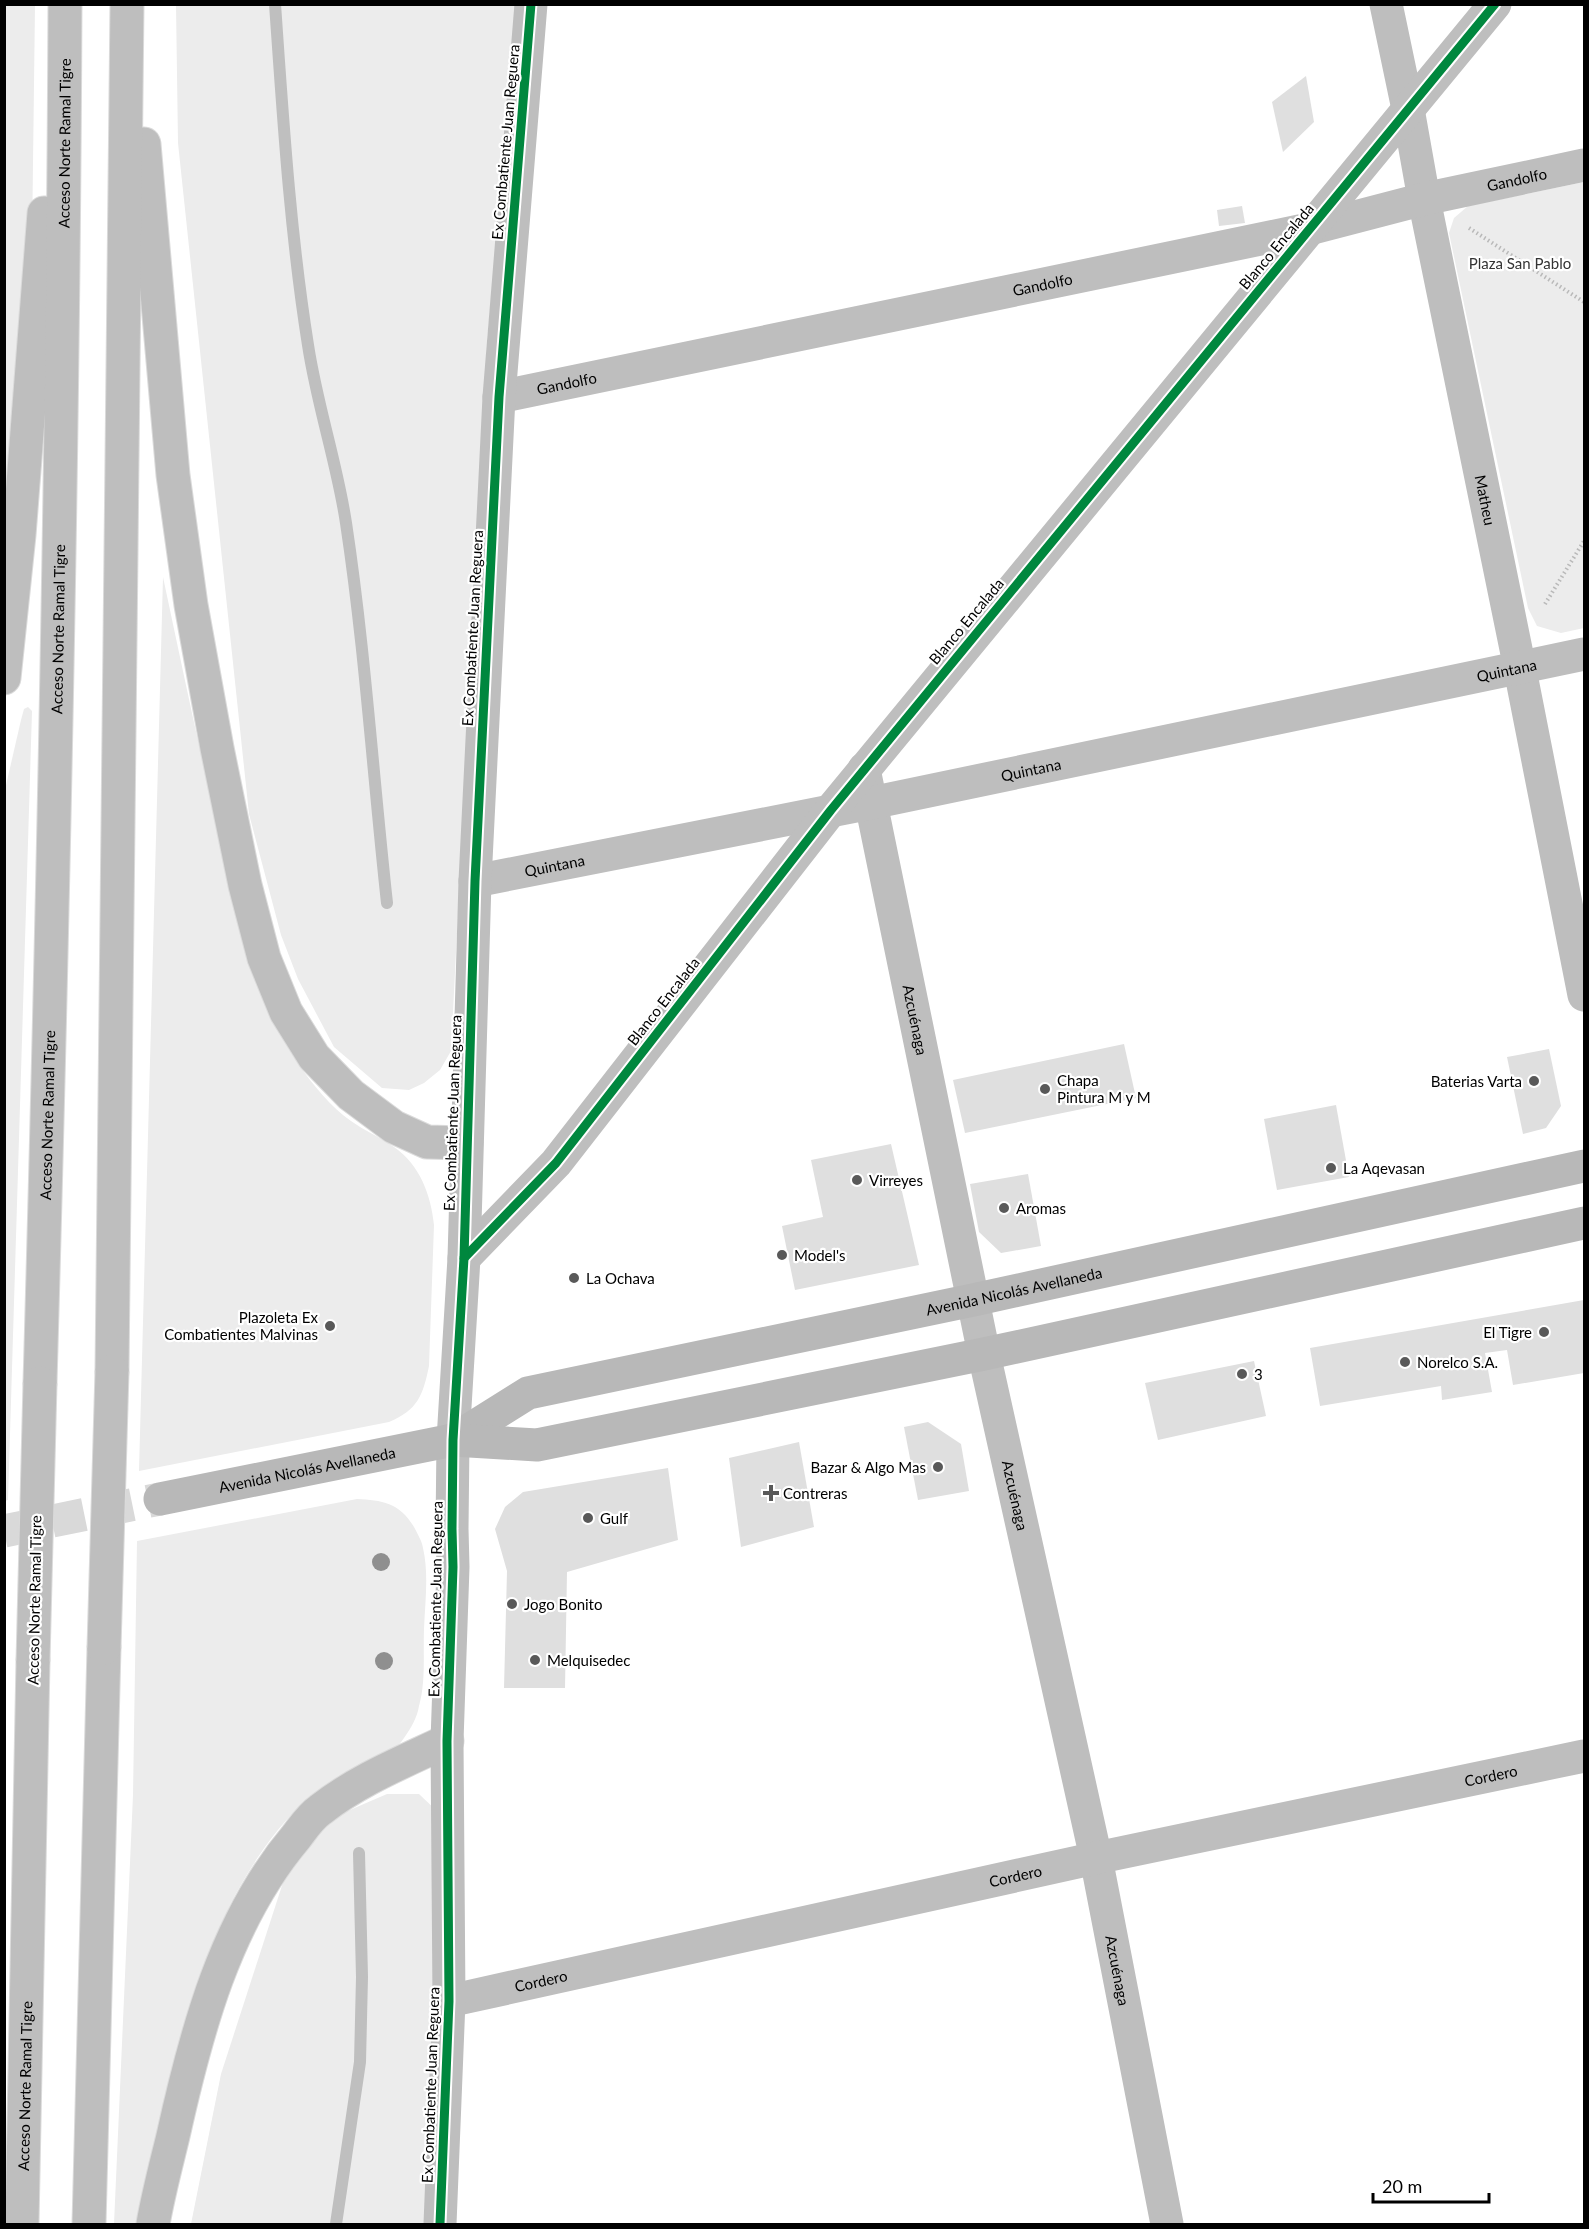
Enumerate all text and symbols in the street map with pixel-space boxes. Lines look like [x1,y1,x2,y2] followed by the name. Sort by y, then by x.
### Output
[487,43,523,241] street label: Ex Combatiente Juan Reguera
[54,58,74,228] street label: Acceso Norte Ramal Tigre
[1485,164,1548,194] street label: Gandolfo
[1235,199,1317,293] street label: Blanco Encalada
[1469,254,1571,272] park label: Plaza San Pablo
[1011,269,1074,299] street label: Gandolfo
[535,368,598,398] street label: Gandolfo
[1472,473,1499,527] street label: Matheu
[458,529,486,727] street label: Ex Combatiente Juan Reguera
[47,544,68,714] street label: Acceso Norte Ramal Tigre
[925,574,1007,668] street label: Blanco Encalada
[1475,655,1538,685] street label: Quintana
[999,755,1063,785] street label: Quintana
[523,851,586,880] street label: Quintana
[623,953,703,1049] street label: Blanco Encalada
[899,983,931,1057] street label: Azcuénaga
[440,1015,464,1211] street label: Ex Combatiente Juan Reguera
[36,1030,58,1200] street label: Acceso Norte Ramal Tigre
[1057,1071,1151,1106] place label: Chapa Pintura M y M
[1431,1072,1522,1090] place label: Baterias Varta
[1527,1074,1541,1088] marker: Baterias Varta
[1038,1082,1052,1096] marker: Chapa Pintura M y M
[1343,1159,1425,1177] place label: La Aqevasan
[1324,1161,1338,1175] marker: La Aqevasan
[869,1171,923,1189] place label: Virreyes
[850,1173,864,1187] marker: Virreyes
[1016,1199,1066,1217] place label: Aromas
[997,1201,1011,1215] marker: Aromas
[794,1246,846,1264] place label: Model's
[775,1248,789,1262] marker: Model's
[924,1263,1104,1319] street label: Avenida Nicolás Avellaneda
[586,1269,655,1287] place label: La Ochava
[567,1271,581,1285] marker: La Ochava
[164,1308,319,1343] place label: Plazoleta Ex Combatientes Malvinas
[323,1319,337,1333] marker: Plazoleta Ex Combatientes Malvinas
[1483,1323,1532,1341] place label: El Tigre
[1537,1325,1551,1339] marker: El Tigre
[1417,1353,1498,1371] place label: Norelco S.A.
[1398,1355,1412,1369] marker: Norelco S.A.
[1254,1365,1263,1383] place label: 3
[1235,1367,1249,1381] marker: 3
[217,1443,397,1496] street label: Avenida Nicolás Avellaneda
[810,1458,926,1476] place label: Bazar & Algo Mas
[999,1459,1032,1532] street label: Azcuénaga
[931,1460,945,1474] marker: Bazar & Algo Mas
[783,1484,847,1502] place label: Contreras
[764,1486,778,1500] marker: Contreras
[424,1501,446,1697] street label: Ex Combatiente Juan Reguera
[600,1509,629,1527] place label: Gulf
[581,1511,595,1525] marker: Gulf
[24,1515,44,1685] street label: Acceso Norte Ramal Tigre
[524,1595,602,1613] place label: Jogo Bonito
[505,1597,519,1611] marker: Jogo Bonito
[547,1651,630,1669] place label: Melquisedec
[528,1653,542,1667] marker: Melquisedec
[1463,1761,1519,1790] street label: Cordero
[987,1861,1043,1890] street label: Cordero
[1102,1934,1133,2007] street label: Azcuénaga
[513,1966,569,1995] street label: Cordero
[418,1987,442,2183] street label: Ex Combatiente Juan Reguera
[14,2001,35,2171] street label: Acceso Norte Ramal Tigre
[1373,2166,1488,2204] scale bar
[1382,2175,1422,2197] text: 20 m

